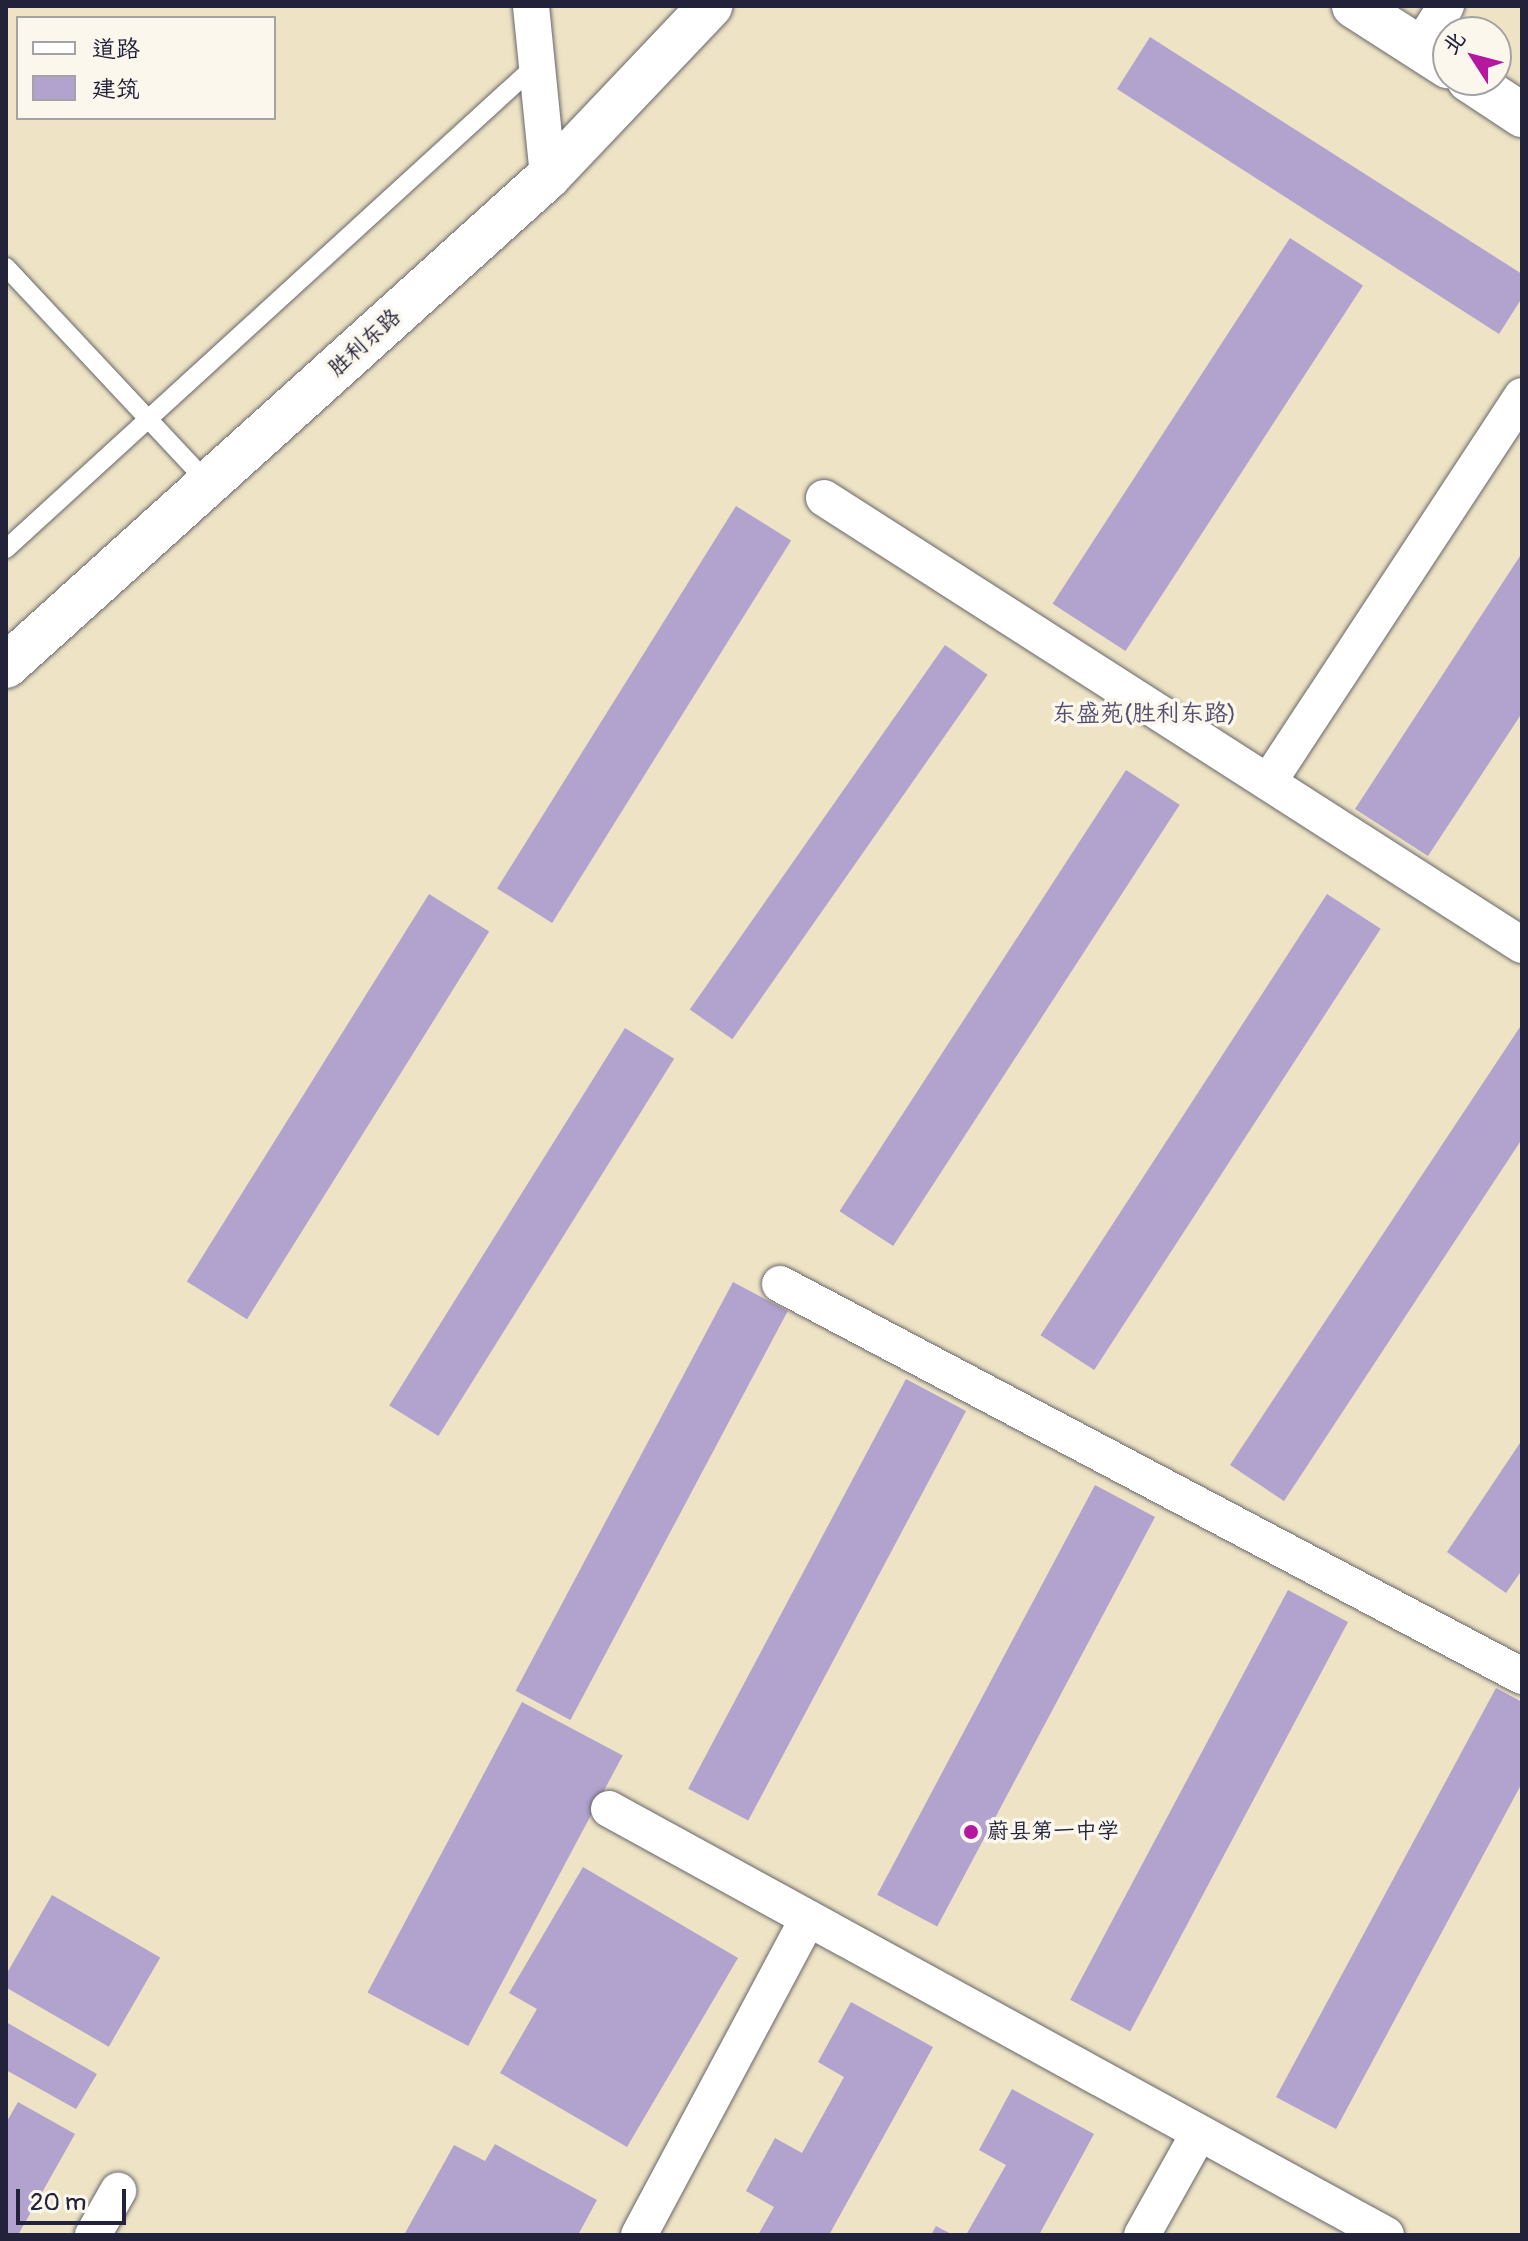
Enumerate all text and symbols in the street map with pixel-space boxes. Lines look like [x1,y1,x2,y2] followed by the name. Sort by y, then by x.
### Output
[16,16,276,120] legend
[1432,16,1512,96] north arrow
[1436,26,1472,60] text: 北
[92,35,140,64] text: 道路
[92,75,140,104] text: 建筑
[323,304,407,382] street label: 胜利东路
[1052,700,1236,728] district label: 东盛苑(胜利东路)
[987,1819,1119,1845] place label: 蔚县第一中学
[962,1823,980,1841] marker: 蔚县第一中学
[20,2173,130,2223] scale bar
[30,2188,86,2217] text: 20 m

